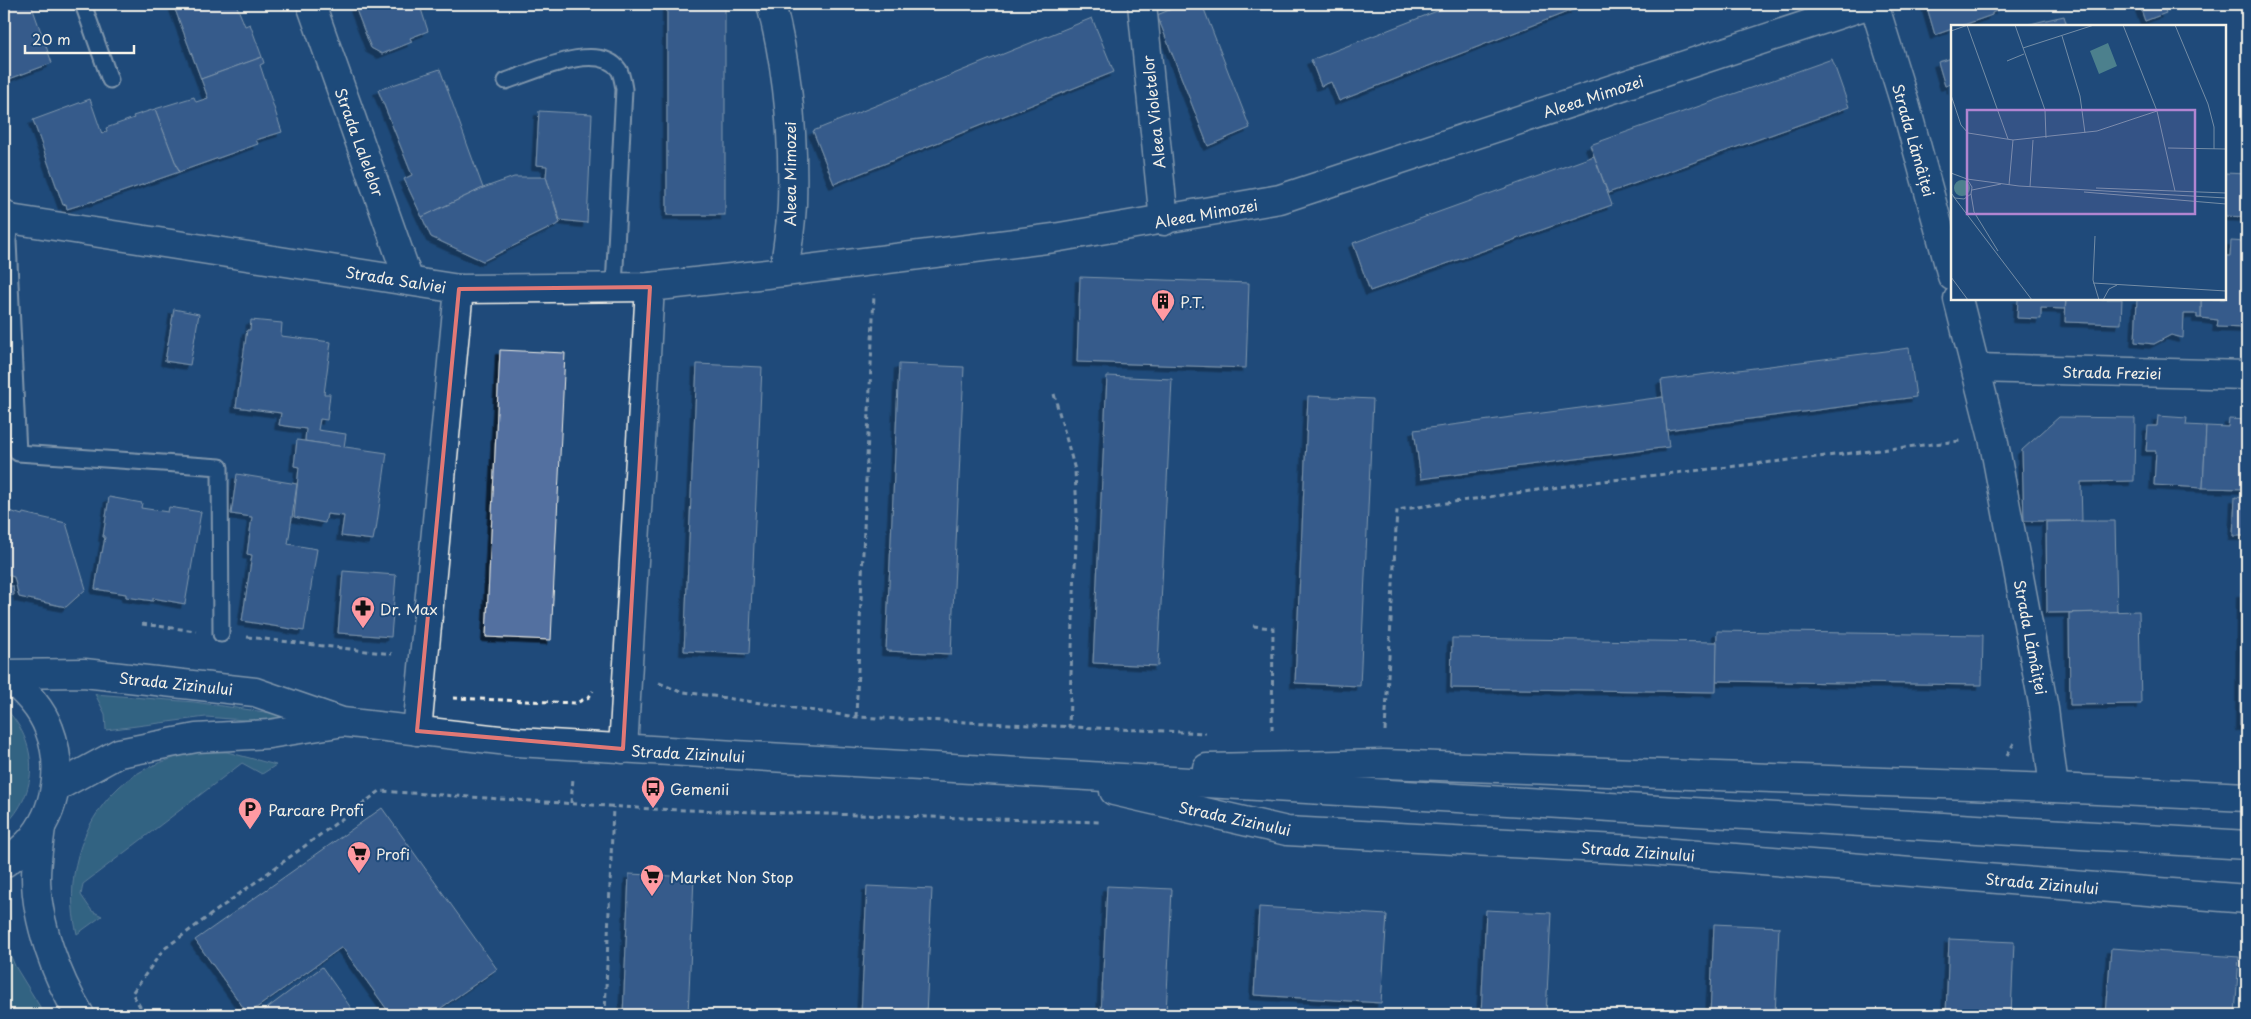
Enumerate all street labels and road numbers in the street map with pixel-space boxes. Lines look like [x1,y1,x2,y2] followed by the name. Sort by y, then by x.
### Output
[1136,54,1170,170] street label: Aleea Violetelor
[1540,69,1646,123] street label: Aleea Mimozei
[1887,81,1941,199] street label: Strada Lămâiței
[330,84,390,200] street label: Strada Lalelelor
[778,122,801,226] street label: Aleea Mimozei
[1152,193,1260,233] street label: Aleea Mimozei
[344,260,448,298] street label: Strada Salviei
[2062,360,2162,384] street label: Strada Freziei
[2009,578,2053,696] street label: Strada Lămâiței
[118,666,234,700] street label: Strada Zizinului
[630,739,746,767] street label: Strada Zizinului
[1177,795,1293,841] street label: Strada Zizinului
[1580,836,1696,866] street label: Strada Zizinului
[1984,867,2100,899] street label: Strada Zizinului

